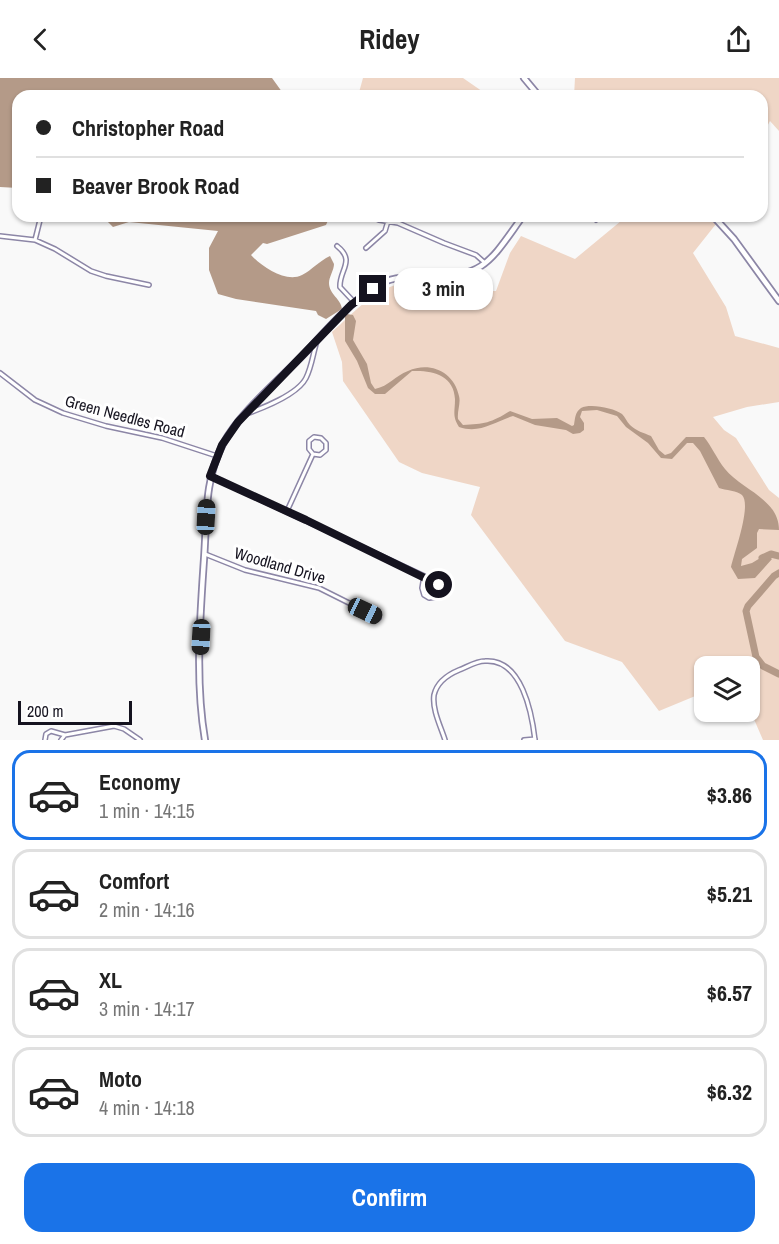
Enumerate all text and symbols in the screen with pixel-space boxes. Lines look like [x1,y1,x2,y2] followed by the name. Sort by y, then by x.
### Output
[359,21,420,57] text: Ridey
[24,23,57,56] icon: back
[722,23,755,56] icon: share
[72,113,224,143] text: Christopher Road
[72,171,239,201] text: Beaver Brook Road
[394,268,493,310] callout: 3 min
[359,275,386,302] route end
[422,275,465,302] text: 3 min
[63,389,187,443] street label: Green Needles Road
[196,499,216,535] car
[232,541,328,589] street label: Woodland Drive
[425,571,452,598] route start
[345,595,385,627] car
[191,619,211,655] car
[694,656,760,722] map controls
[694,656,760,722] button: layers
[18,698,132,726] scale bar
[27,700,63,722] text: 200 m
[99,767,180,797] text: Economy
[27,768,81,822] icon: car
[707,780,752,810] text: $3.86
[99,797,195,824] text: 1 min · 14:15
[99,866,169,896] text: Comfort
[27,867,81,921] icon: car
[707,879,752,909] text: $5.21
[99,896,195,923] text: 2 min · 14:16
[99,965,122,995] text: XL
[27,966,81,1020] icon: car
[707,978,752,1008] text: $6.57
[99,995,195,1022] text: 3 min · 14:17
[99,1064,142,1094] text: Moto
[27,1065,81,1119] icon: car
[707,1077,752,1107] text: $6.32
[99,1094,195,1121] text: 4 min · 14:18
[24,1163,755,1232] button: Confirm

